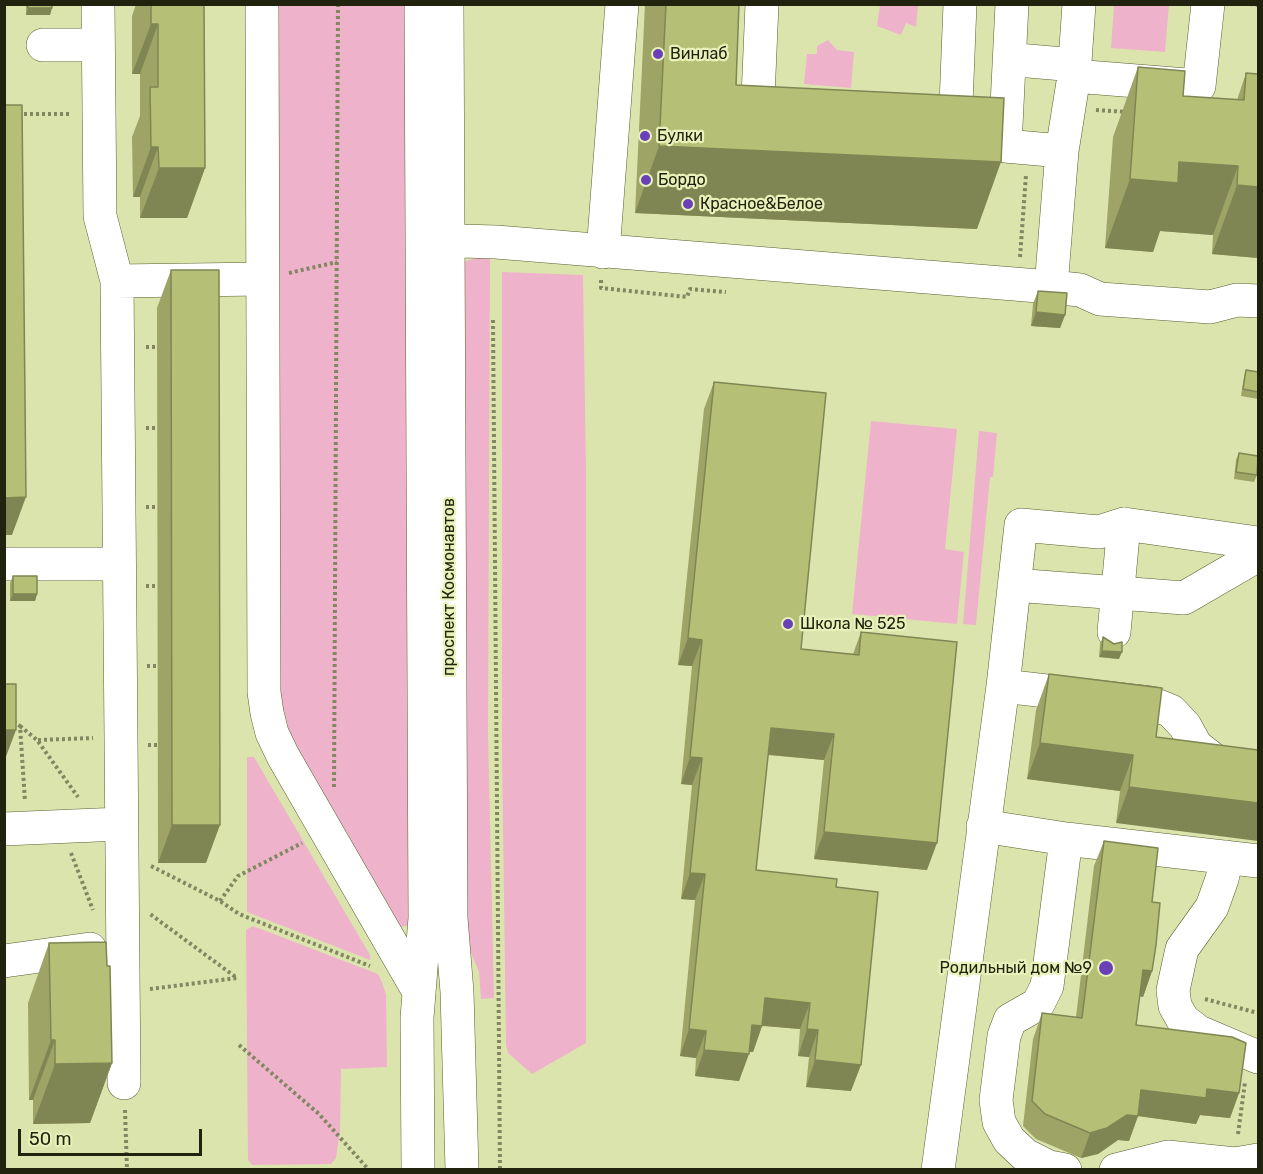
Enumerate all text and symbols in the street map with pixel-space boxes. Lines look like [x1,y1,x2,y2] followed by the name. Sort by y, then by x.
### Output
[670,44,728,64] place label: Винлаб
[651,47,665,61] marker: Винлаб
[657,126,703,146] place label: Булки
[638,129,652,143] marker: Булки
[658,170,706,190] place label: Бордо
[639,173,653,187] marker: Бордо
[700,194,823,214] place label: Красное&Белое
[681,197,695,211] marker: Красное&Белое
[439,498,459,676] street label: проспект Космонавтов
[800,614,905,634] place label: Школа № 525
[781,617,795,631] marker: Школа № 525
[940,958,1092,978] place label: Родильный дом №9
[1097,959,1115,977] marker: Родильный дом №9
[21,1117,206,1155] scale bar
[29,1128,72,1150] text: 50 m

